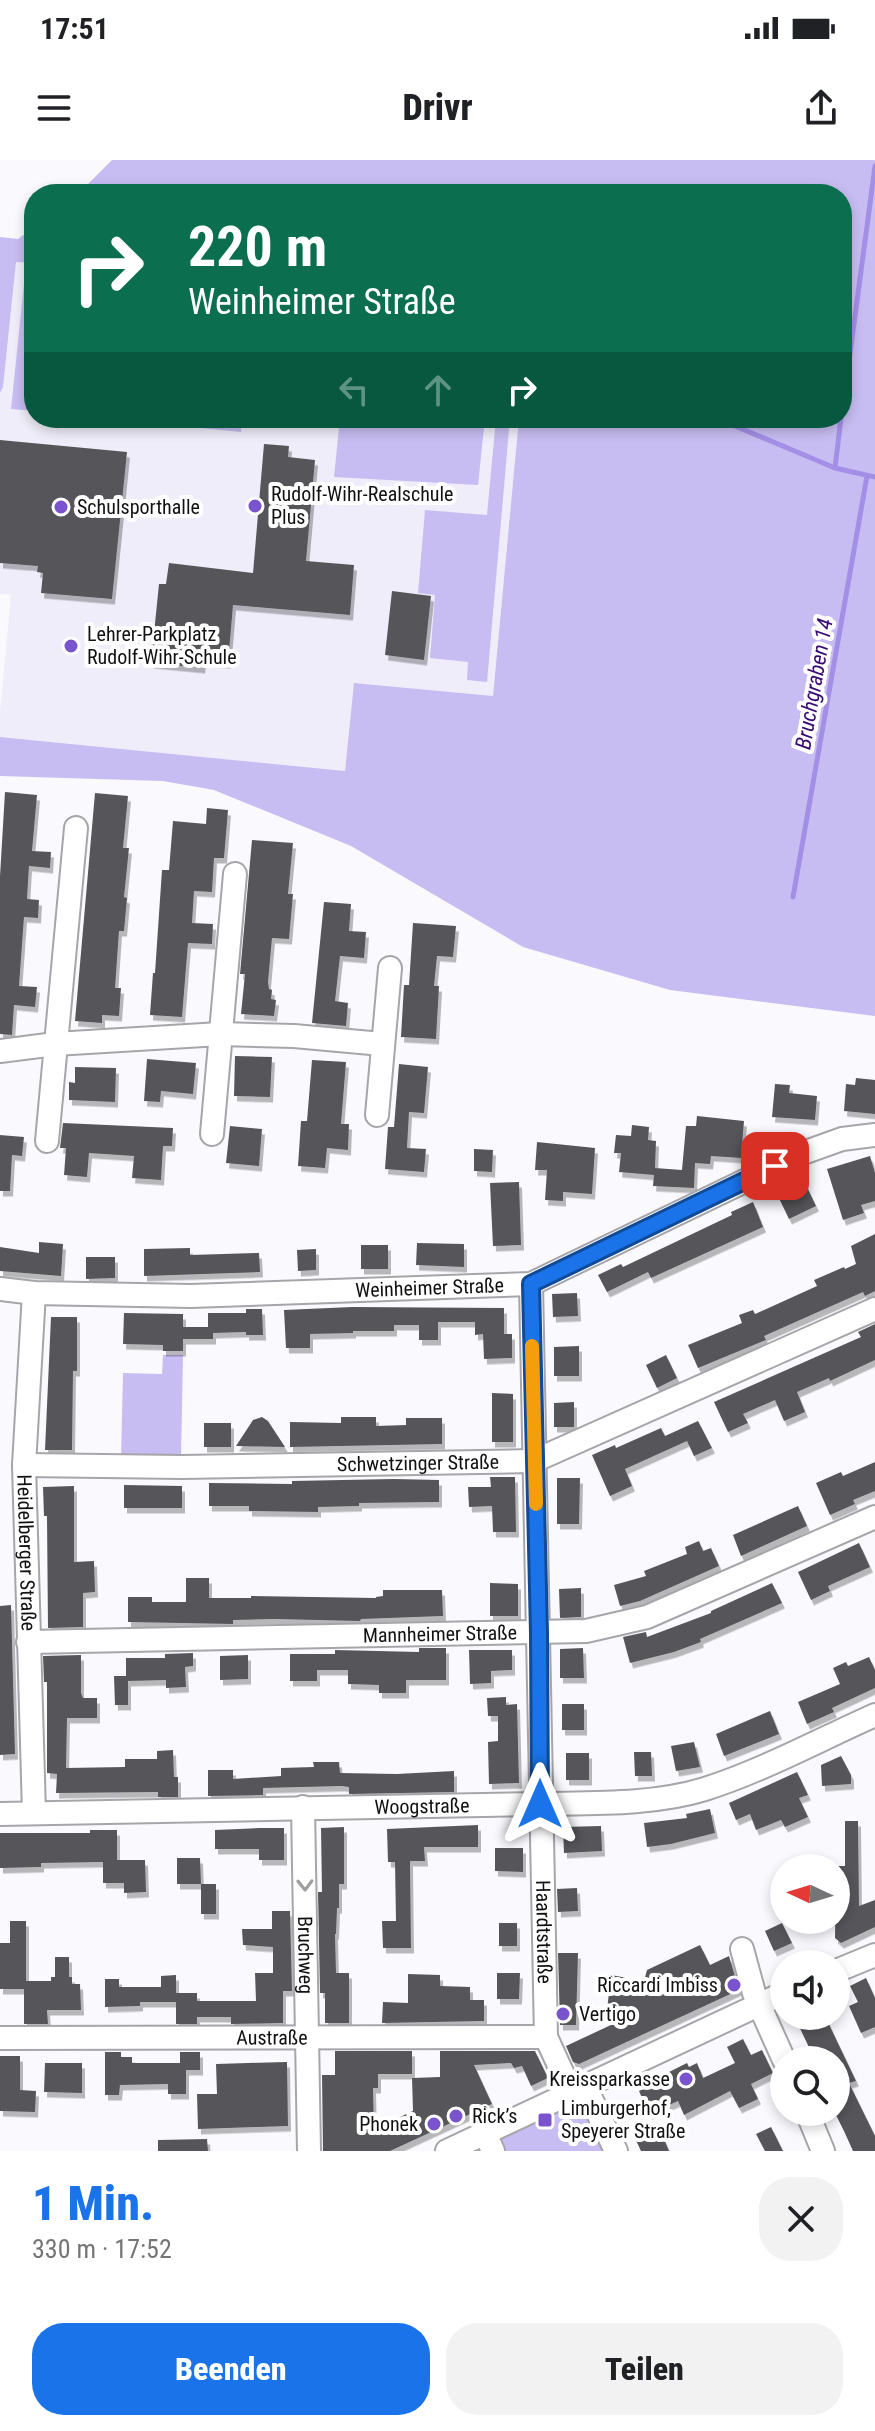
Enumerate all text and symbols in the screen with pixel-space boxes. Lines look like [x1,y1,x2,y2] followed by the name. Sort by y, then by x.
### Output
[40,11,109,46] text: 17:51
[32,86,76,130] icon: menu
[799,86,843,130] icon: share
[402,87,473,129] text: Drivr
[188,214,327,280] text: 220 m
[56,216,160,320] icon: right
[188,281,456,323] text: Weinheimer Straße
[332,368,376,412] icon: left
[416,368,460,412] icon: ahead
[500,368,544,412] icon: right
[271,482,453,529] place label: Rudolf-Wihr-Realschule Plus
[77,495,200,519] place label: Schulsporthalle
[246,497,264,515] marker: Rudolf-Wihr-Realschule Plus
[52,498,70,516] marker: Schulsporthalle
[790,617,838,751] water label: Bruchgraben 14
[87,622,237,669] place label: Lehrer-Parkplatz Rudolf-Wihr-Schule
[62,637,80,655] marker: Lehrer-Parkplatz Rudolf-Wihr-Schule
[741,1132,809,1200] pin
[753,1144,797,1188] icon: arrive
[355,1273,504,1302] street label: Weinheimer Straße
[337,1450,499,1476] street label: Schwetzinger Straße
[12,1474,41,1631] street label: Heidelberger Straße
[363,1620,517,1647] street label: Mannheimer Straße
[498,1762,582,1846] position arrow
[374,1793,470,1819] street label: Woogstraße
[770,1854,850,1934] north arrow
[770,1854,850,2126] map controls
[296,1879,313,1892] one-way arrow
[531,1880,557,1984] street label: Haardtstraße
[293,1916,318,1994] street label: Bruchweg
[770,1950,850,2030] button: sound
[597,1973,718,1997] place label: Riccardi Imbiss
[725,1976,743,1994] marker: Riccardi Imbiss
[579,2002,636,2026] place label: Vertigo
[554,2005,572,2023] marker: Vertigo
[236,2025,308,2050] street label: Austraße
[770,2046,850,2126] button: search
[549,2067,670,2091] place label: Kreissparkasse
[677,2070,695,2088] marker: Kreissparkasse
[561,2096,685,2143] place label: Limburgerhof, Speyerer Straße
[472,2104,517,2128] place label: Rick’s
[447,2107,465,2125] marker: Rick’s
[536,2111,554,2129] marker: Limburgerhof, Speyerer Straße
[359,2112,418,2136] place label: Phonek
[425,2115,443,2133] marker: Phonek
[32,2175,154,2232] text: 1 Min.
[759,2177,843,2261] button: close
[32,2234,172,2264] text: 330 m · 17:52
[32,2323,430,2415] button: Beenden
[446,2323,843,2415] button: Teilen

